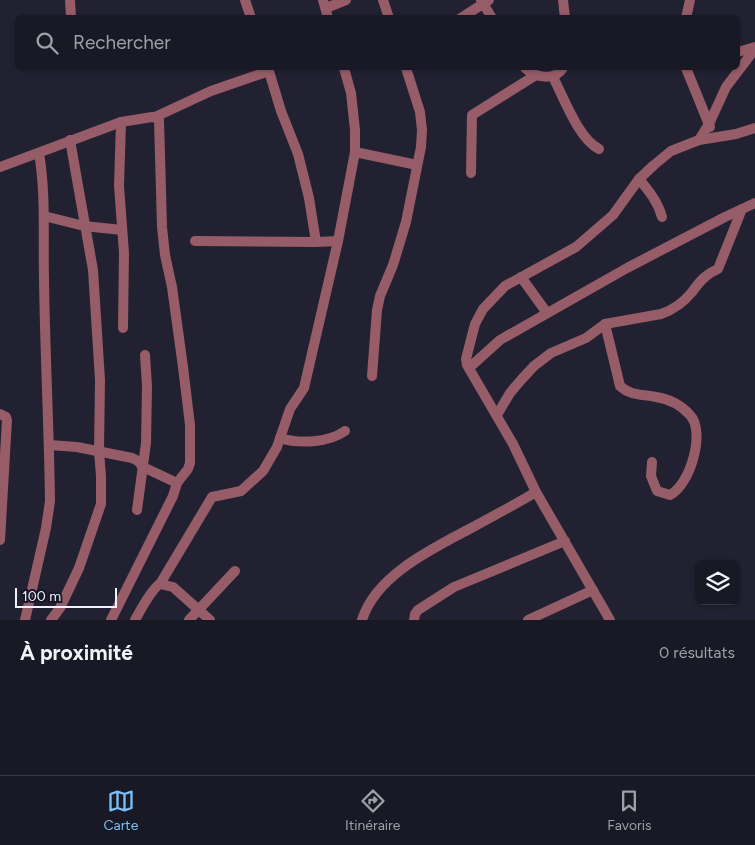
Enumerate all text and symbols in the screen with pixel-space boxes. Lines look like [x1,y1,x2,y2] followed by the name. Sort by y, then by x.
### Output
[15,15,740,70] search box
[33,29,61,57] icon: search
[73,31,171,54] text: Rechercher
[695,560,740,605] map controls
[695,560,740,605] button: layers
[15,585,118,608] scale bar
[22,588,61,605] text: 100 m
[20,640,133,665] text: À proximité
[659,643,735,662] text: 0 résultats
[103,787,138,834] tab: Carte
[345,787,400,834] tab: Itinéraire
[607,787,652,834] tab: Favoris

